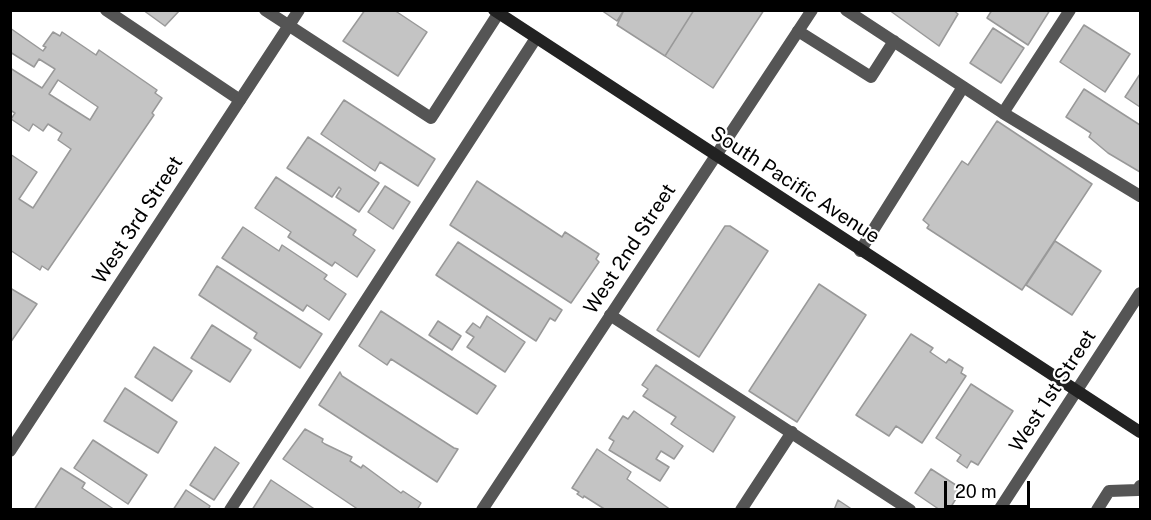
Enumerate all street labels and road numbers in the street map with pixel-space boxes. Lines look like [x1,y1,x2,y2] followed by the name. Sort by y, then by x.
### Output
[706,121,884,249] street label: South Pacific Avenue
[88,152,188,288] street label: West 3rd Street
[579,179,681,319] street label: West 2nd Street
[1005,325,1101,457] street label: West 1st Street

